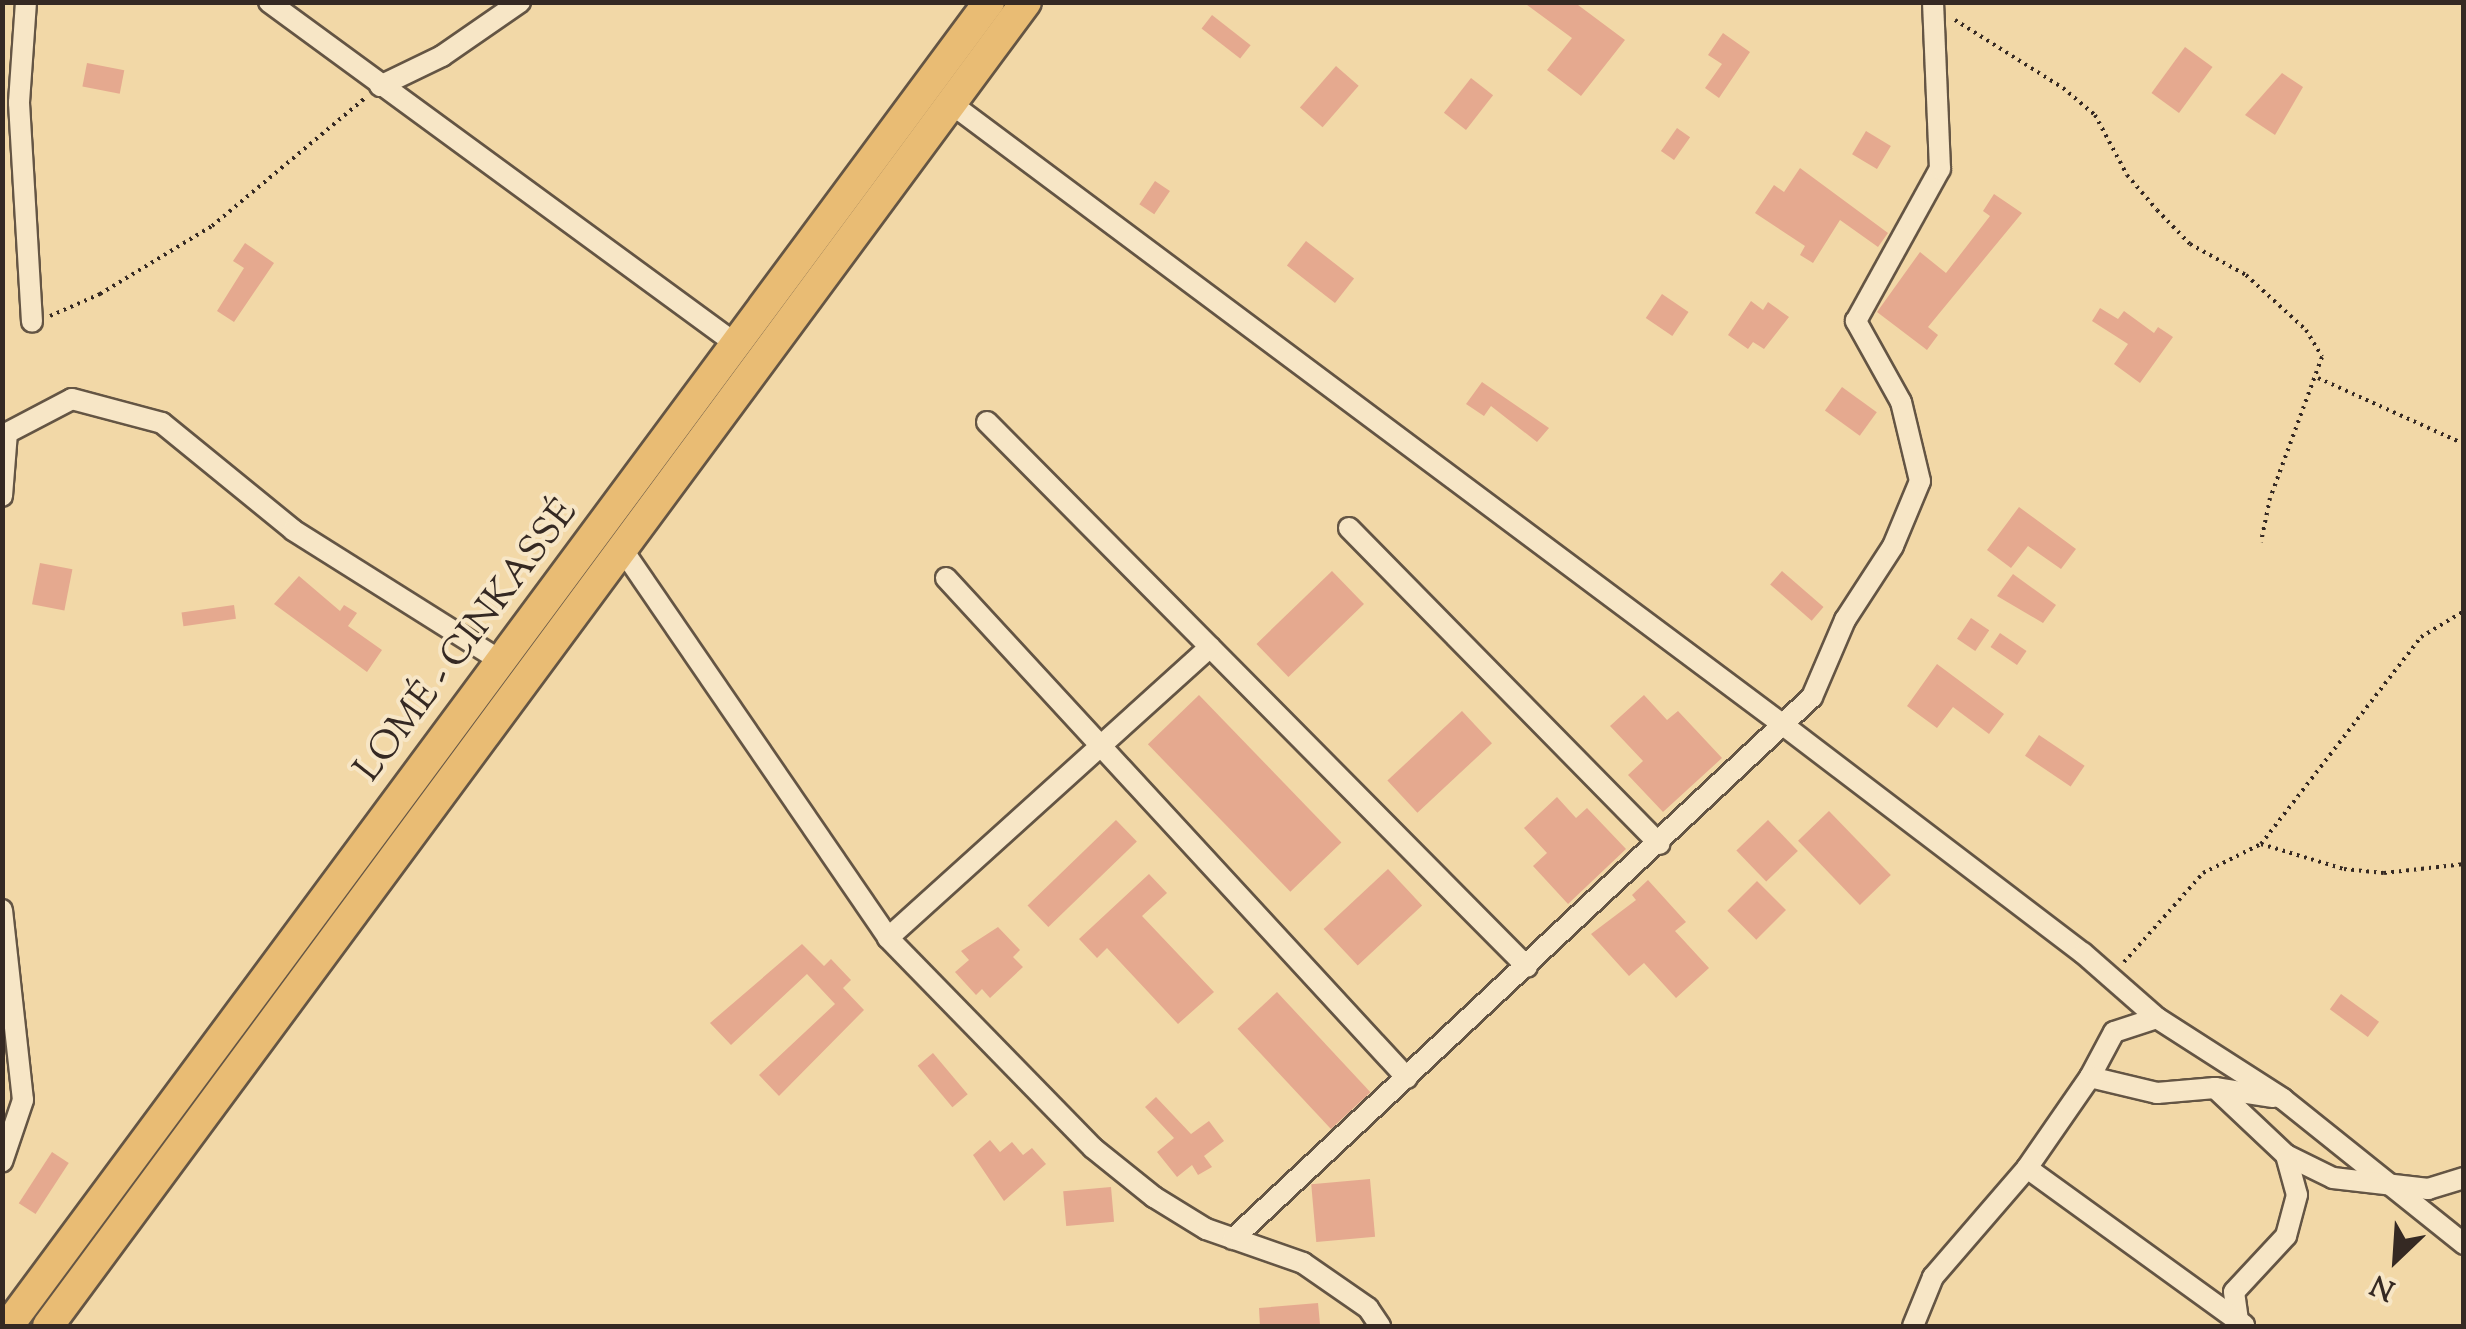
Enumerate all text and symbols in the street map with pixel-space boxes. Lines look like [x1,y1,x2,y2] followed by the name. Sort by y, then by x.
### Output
[347,492,589,792] street label: LOMÉ - CINKASSÉ
[2346,1209,2446,1309] north arrow
[2365,1263,2402,1309] text: N

